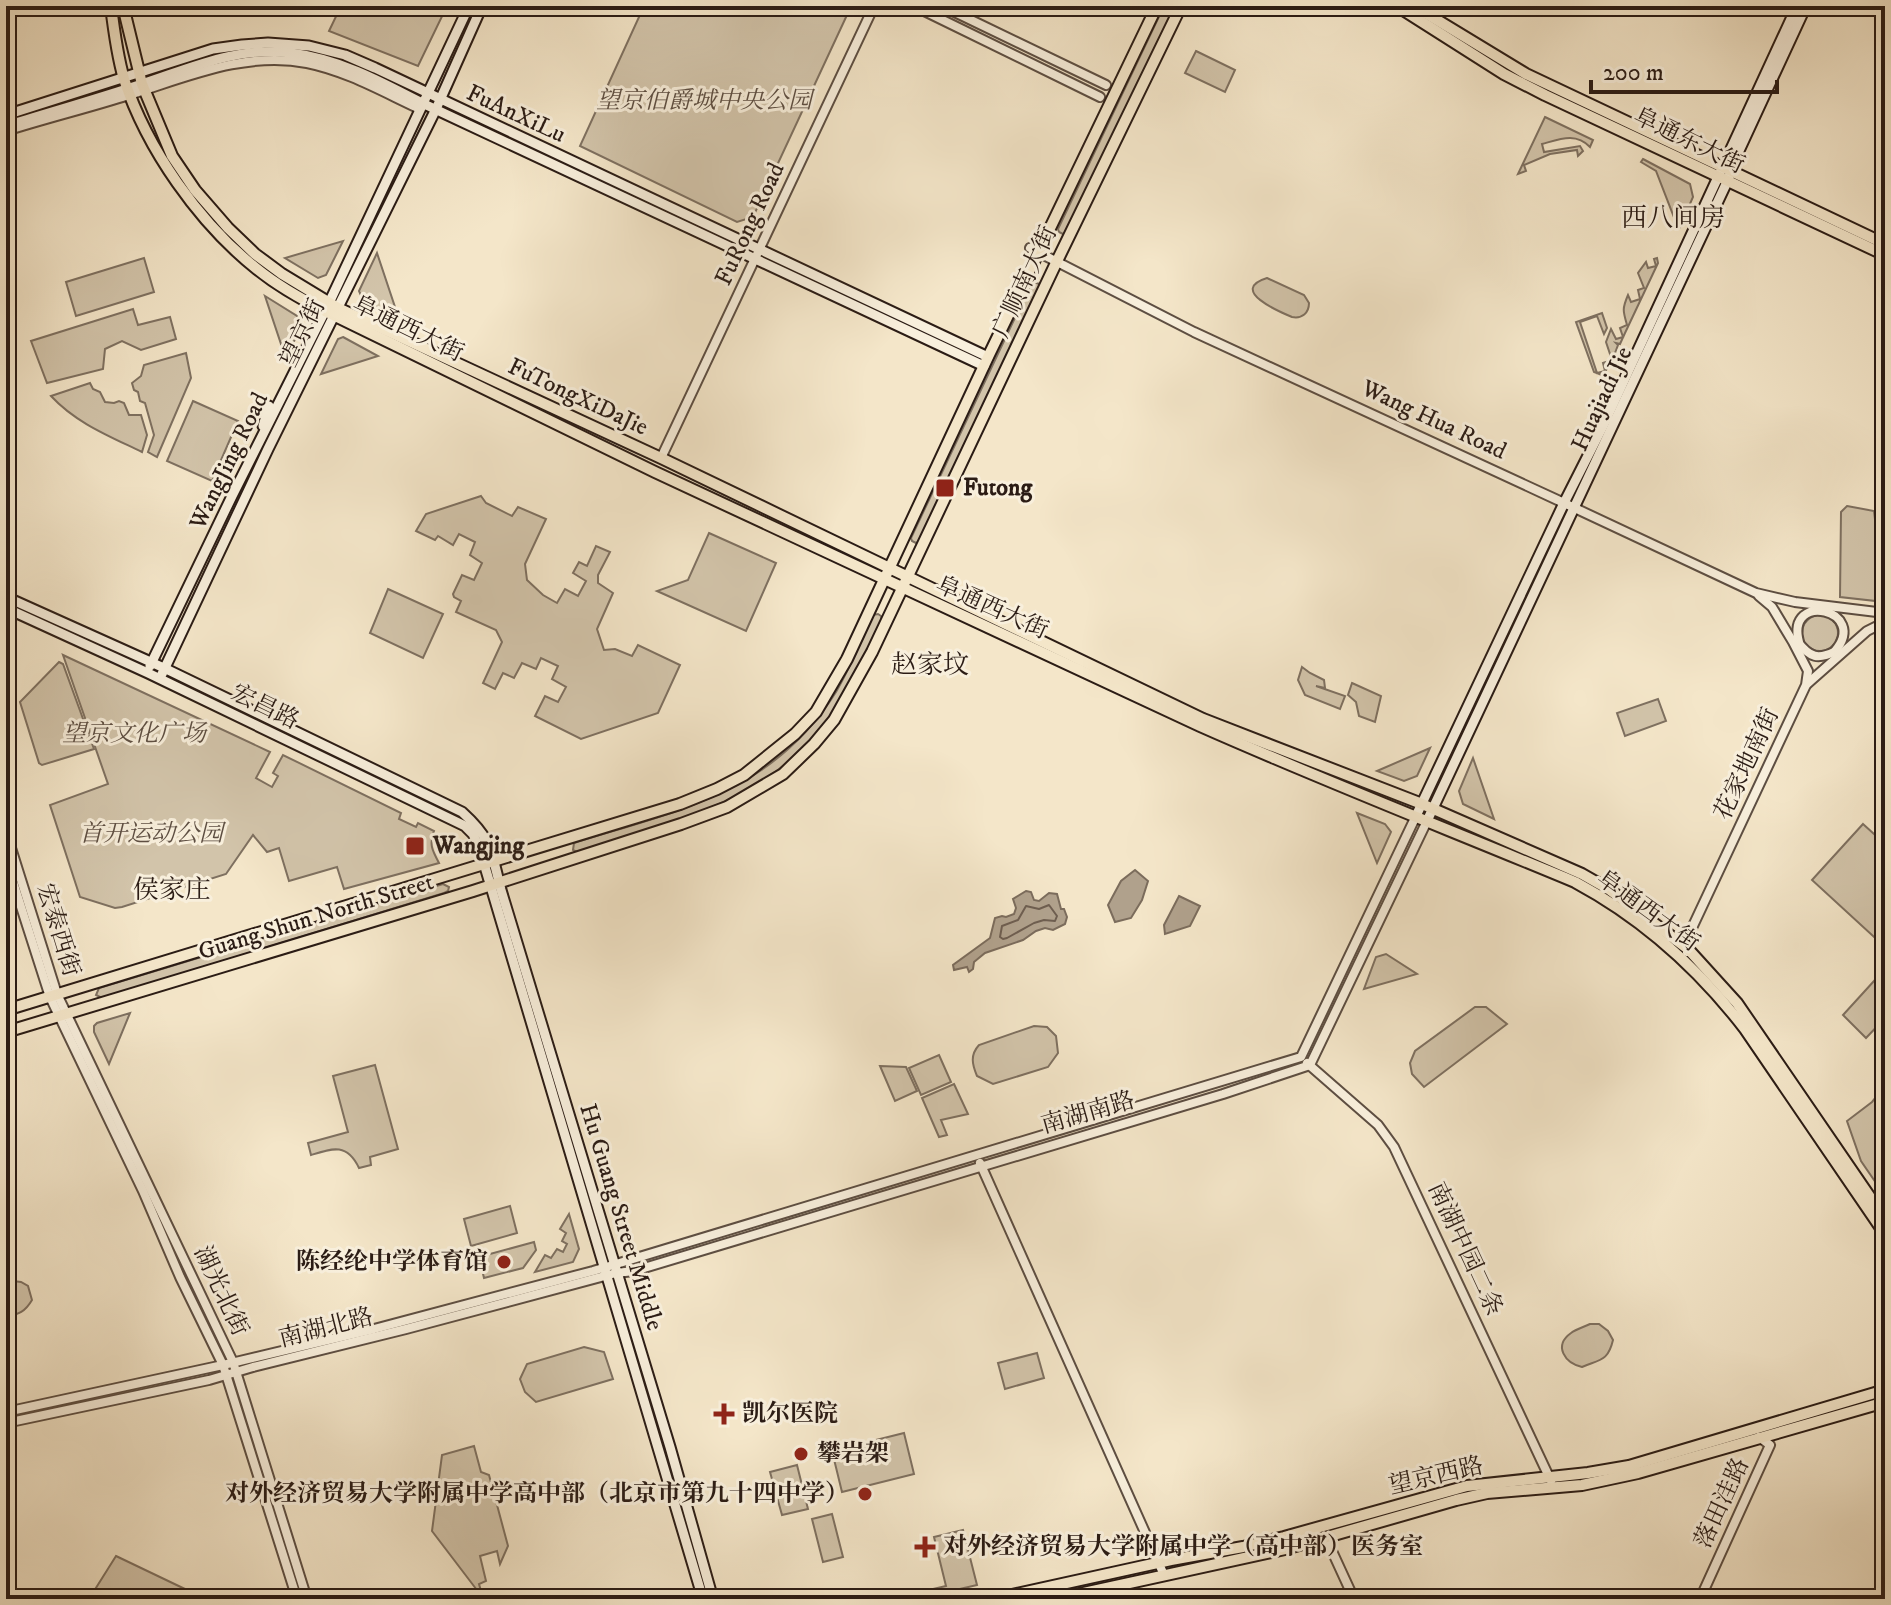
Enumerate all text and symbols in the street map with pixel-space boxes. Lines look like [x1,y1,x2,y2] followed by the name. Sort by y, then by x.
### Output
[1591,44,1777,94] scale bar
[1603,58,1664,88] text: 200 m
[462,78,570,150] street label: FuAnXiLu
[596,86,816,116] park label: 望京伯爵城中央公园
[1628,101,1750,181] street label: 阜通东大街
[708,158,792,290] street label: FuRong Road
[1621,202,1725,235] district label: 西八间房
[986,221,1064,343] street label: 广顺南大街
[347,289,469,369] street label: 阜通西大街
[274,294,332,372] street label: 望京街
[1565,342,1639,456] street label: Huajiadi Jie
[503,351,653,443] street label: FuTongXiDaJie
[1356,373,1511,467] street label: Wang Hua Road
[182,388,275,535] street label: WangJing Road
[963,473,1034,503] place label: Futong
[934,477,956,499] marker: Futong
[931,570,1053,646] street label: 阜通西大街
[891,649,969,682] district label: 赵家坟
[226,678,304,736] street label: 宏昌路
[1708,703,1786,825] street label: 花家地南街
[62,719,208,749] park label: 望京文化广场
[79,819,227,849] park label: 首开运动公园
[432,831,525,861] place label: Wangjing
[404,835,426,857] marker: Wangjing
[1591,864,1705,958] street label: 阜通西大街
[195,867,437,967] street label: Guang Shun North Street
[133,874,211,907] district label: 侯家庄
[30,880,86,980] street label: 宏泰西街
[1038,1085,1138,1141] street label: 南湖南路
[572,1100,670,1334] street label: Hu Guang Street Middle
[1421,1177,1509,1321] street label: 南湖中园二条
[187,1241,255,1341] street label: 湖光北街
[296,1247,488,1277] place label: 陈经纶中学体育馆
[495,1253,513,1271] marker: 陈经纶中学体育馆
[276,1302,376,1354] street label: 南湖北路
[742,1399,838,1429] place label: 凯尔医院
[713,1403,735,1425] marker: 凯尔医院
[817,1439,889,1469] place label: 攀岩架
[792,1445,810,1463] marker: 攀岩架
[1386,1451,1486,1501] street label: 望京西路
[1688,1453,1756,1553] street label: 落田洼路
[225,1479,849,1509] place label: 对外经济贸易大学附属中学高中部（北京市第九十四中学）
[856,1485,874,1503] marker: 对外经济贸易大学附属中学高中部（北京市第九十四中学）
[943,1532,1423,1562] place label: 对外经济贸易大学附属中学（高中部）医务室
[914,1536,936,1558] marker: 对外经济贸易大学附属中学（高中部）医务室

